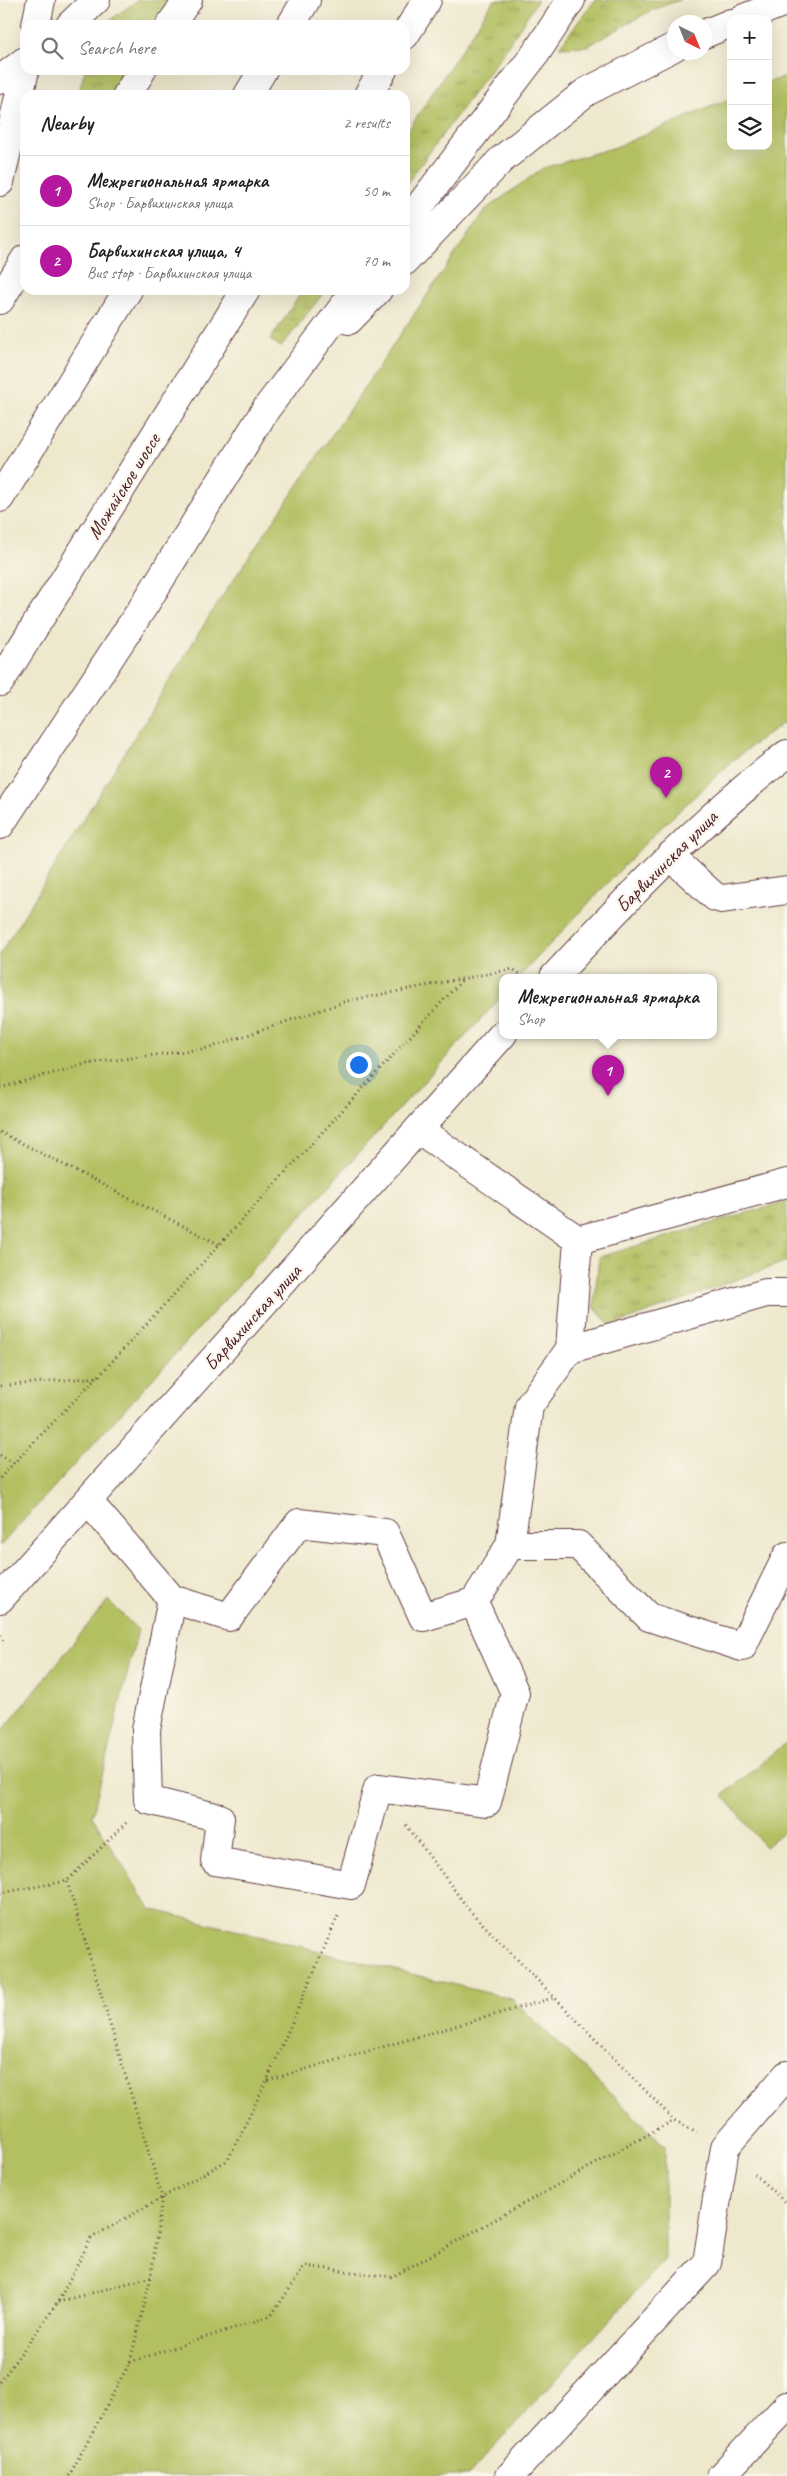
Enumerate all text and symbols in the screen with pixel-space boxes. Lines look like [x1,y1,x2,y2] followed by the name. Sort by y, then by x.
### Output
[667,15,712,60] north arrow
[727,15,772,150] map controls
[727,15,772,60] button: +
[20,20,410,75] search box
[38,34,66,62] icon: search
[78,36,155,60] text: Search here
[727,60,772,105] button: −
[727,105,772,150] button: layers
[40,110,93,136] text: Nearby
[343,113,390,133] text: 2 results
[87,169,268,193] text: Межрегиональная ярмарка
[52,181,60,201] text: 1
[363,181,390,201] text: 50 m
[87,193,232,213] text: Shop · Барвихинская улица
[87,239,240,263] text: Барвихинская улица, 4
[52,251,60,271] text: 2
[363,251,390,271] text: 70 m
[87,263,251,283] text: Bus stop · Барвихинская улица
[81,428,167,544] street label: Можайское шоссе
[650,757,682,798] pin: 2
[610,804,724,918] street label: Барвихинская улица
[499,974,717,1039] popup
[517,985,699,1009] text: Межрегиональная ярмарка
[517,1009,545,1029] text: Shop
[346,1052,372,1078] your location
[592,1055,624,1096] pin: 1
[198,1258,308,1376] street label: Барвихинская улица

